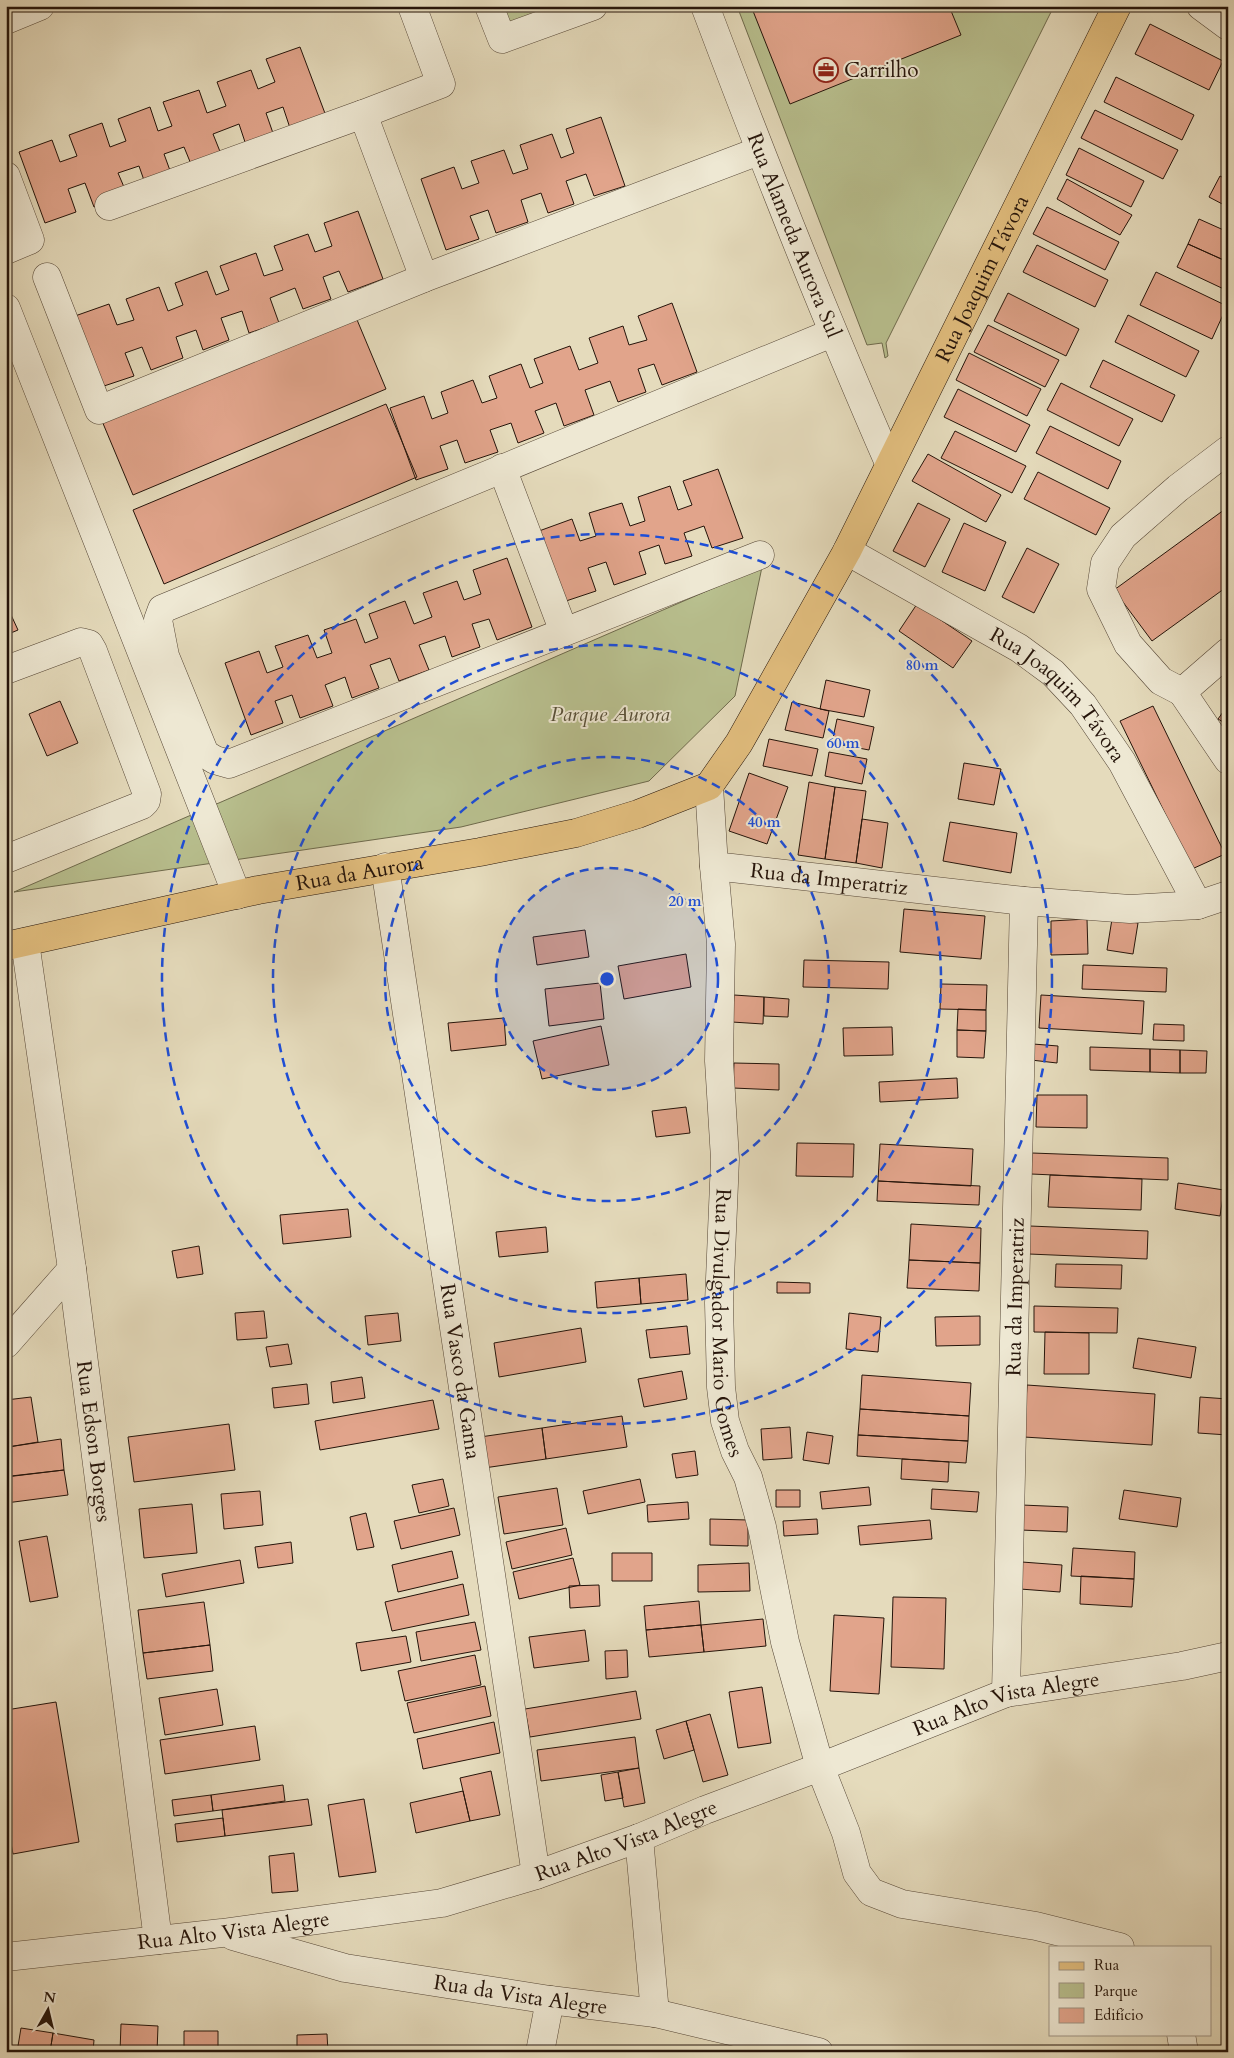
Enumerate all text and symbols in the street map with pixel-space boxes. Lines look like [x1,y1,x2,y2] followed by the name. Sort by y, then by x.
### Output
[844,56,919,85] place label: Carrilho
[813,57,839,83] office icon: Carrilho
[740,128,849,342] street label: Rua Alameda Aurora Sul
[928,190,1036,367] street label: Rua Joaquim Távora
[985,620,1132,768] street label: Rua Joaquim Távora
[905,655,939,675] text: 80 m
[550,700,670,729] park label: Parque Aurora
[826,733,860,753] text: 60 m
[747,812,781,832] text: 40 m
[293,847,425,898] street label: Rua da Aurora
[749,856,910,902] street label: Rua da Imperatriz
[668,891,702,911] text: 20 m
[598,970,616,988] centre of rings
[704,1188,750,1462] street label: Rua Divulgador Mario Gomes
[999,1217,1031,1377] street label: Rua da Imperatriz
[433,1282,488,1461] street label: Rua Vasco da Gama
[69,1359,119,1524] street label: Rua Edson Borges
[908,1664,1101,1743] street label: Rua Alto Vista Alegre
[531,1792,721,1889] street label: Rua Alto Vista Alegre
[136,1904,331,1957] street label: Rua Alto Vista Alegre
[1049,1946,1212,2036] legend
[1094,1955,1120,1975] text: Rua
[432,1968,609,2021] street label: Rua da Vista Alegre
[1094,1981,1138,2001] text: Parque
[22,1986,72,2036] north arrow
[42,1987,57,2008] text: N
[1094,2005,1143,2025] text: Edifício

